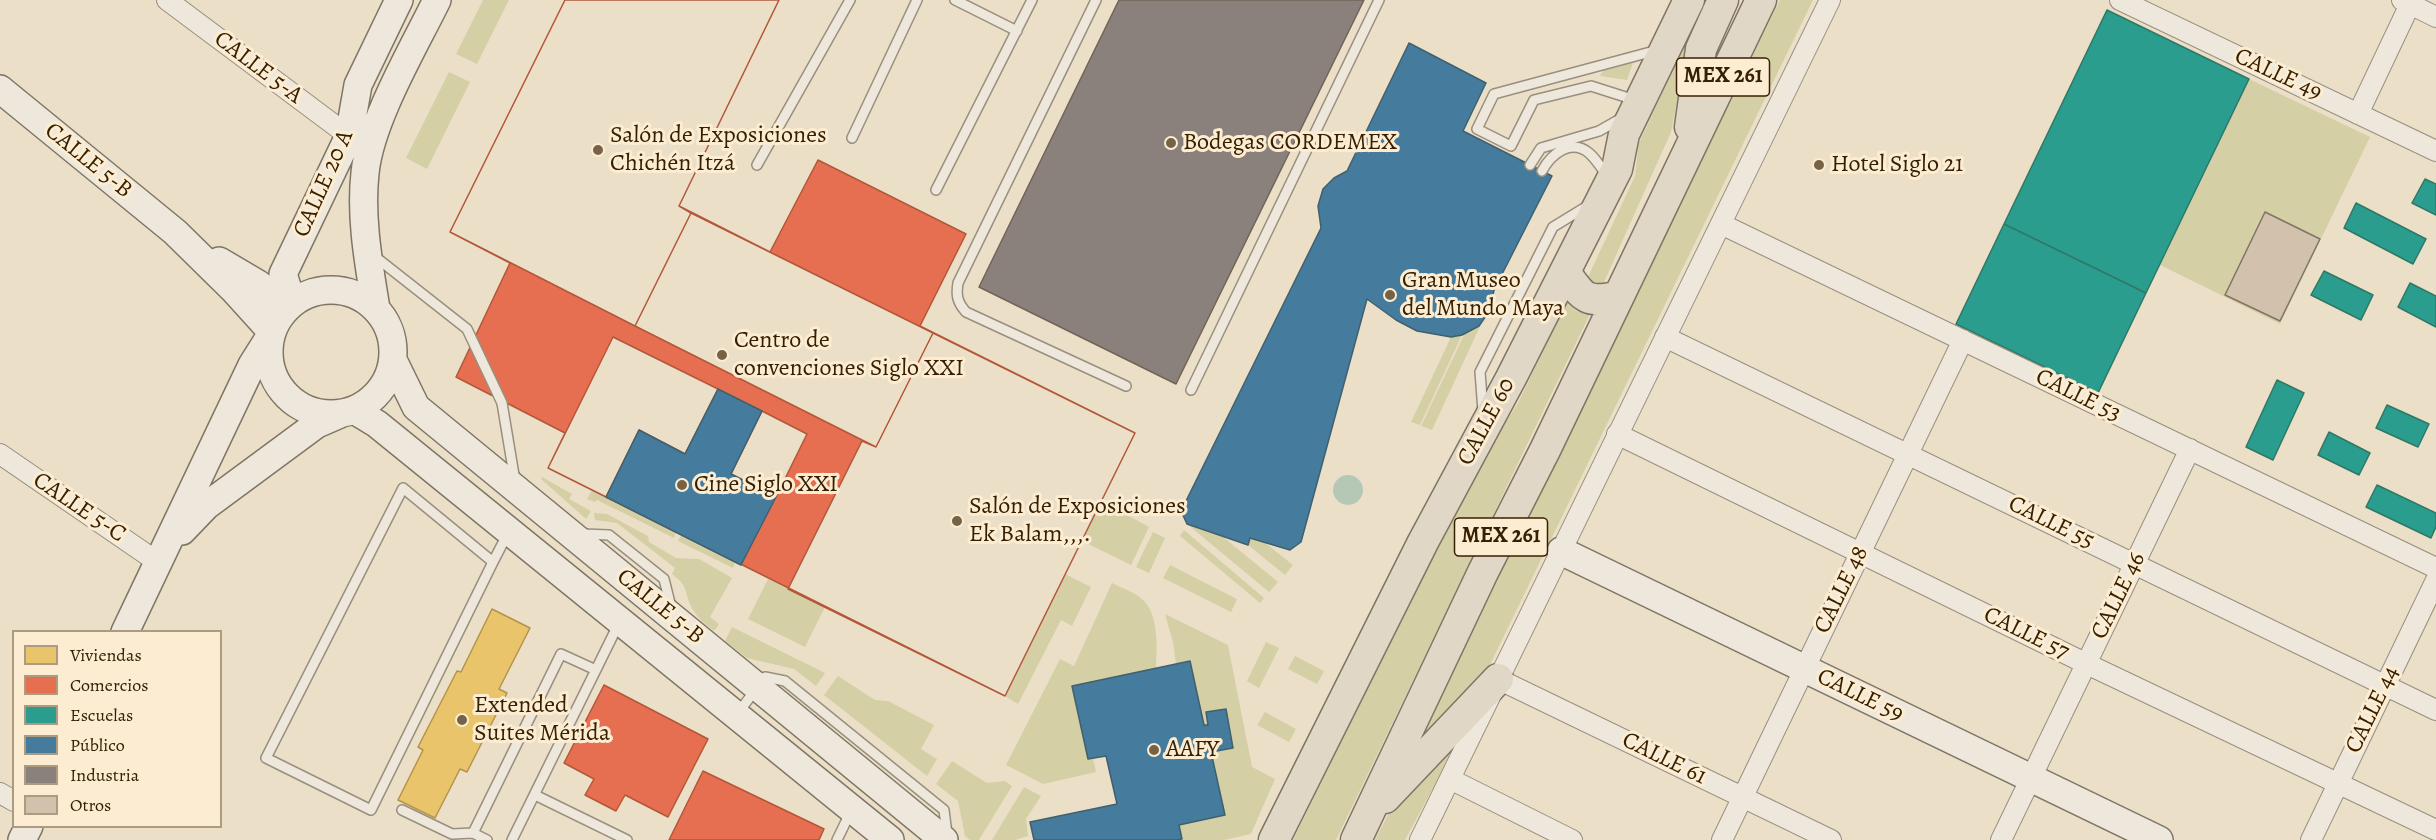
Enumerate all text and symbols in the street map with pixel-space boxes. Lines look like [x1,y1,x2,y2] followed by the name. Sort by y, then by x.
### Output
[208,25,308,111] street label: CALLE 5-A
[2230,42,2326,108] street label: CALLE 49
[1676,58,1770,96] road number: MEX 261
[38,117,138,205] street label: CALLE 5-B
[610,122,827,178] place label: Salón de Exposiciones Chichén Itzá
[288,126,360,242] street label: CALLE 20 A
[1183,129,1397,157] place label: Bodegas CORDEMEX
[1164,136,1178,150] marker: Bodegas CORDEMEX
[591,143,605,157] marker: Salón de Exposiciones Chichén Itzá
[1831,151,1963,179] place label: Hotel Siglo 21
[1812,158,1826,172] marker: Hotel Siglo 21
[1402,267,1564,323] place label: Gran Museo del Mundo Maya
[1383,288,1397,302] marker: Gran Museo del Mundo Maya
[734,327,964,383] place label: Centro de convenciones Siglo XXI
[715,348,729,362] marker: Centro de convenciones Siglo XXI
[2030,363,2126,429] street label: CALLE 53
[1452,373,1522,471] street label: CALLE 60
[27,466,131,550] street label: CALLE 5-C
[694,471,838,499] place label: Cine Siglo XXI
[675,478,689,492] marker: Cine Siglo XXI
[2003,490,2099,556] street label: CALLE 55
[969,493,1186,549] place label: Salón de Exposiciones Ek Balam,,,.
[950,514,964,528] marker: Salón de Exposiciones Ek Balam,,,.
[1454,518,1547,556] road number: MEX 261
[1808,542,1876,638] street label: CALLE 48
[2086,548,2152,644] street label: CALLE 46
[610,563,710,651] street label: CALLE 5-B
[1978,601,2074,667] street label: CALLE 57
[12,630,222,828] legend
[70,643,142,667] text: Viviendas
[2340,662,2406,758] street label: CALLE 44
[1812,663,1908,729] street label: CALLE 59
[70,673,149,697] text: Comercios
[474,692,610,748] place label: Extended Suites Mérida
[70,703,133,727] text: Escuelas
[455,713,469,727] marker: Extended Suites Mérida
[1617,726,1711,792] street label: CALLE 61
[70,733,125,757] text: Público
[1166,736,1219,764] place label: AAFY
[1147,743,1161,757] marker: AAFY
[70,763,139,787] text: Industria
[70,793,111,817] text: Otros

